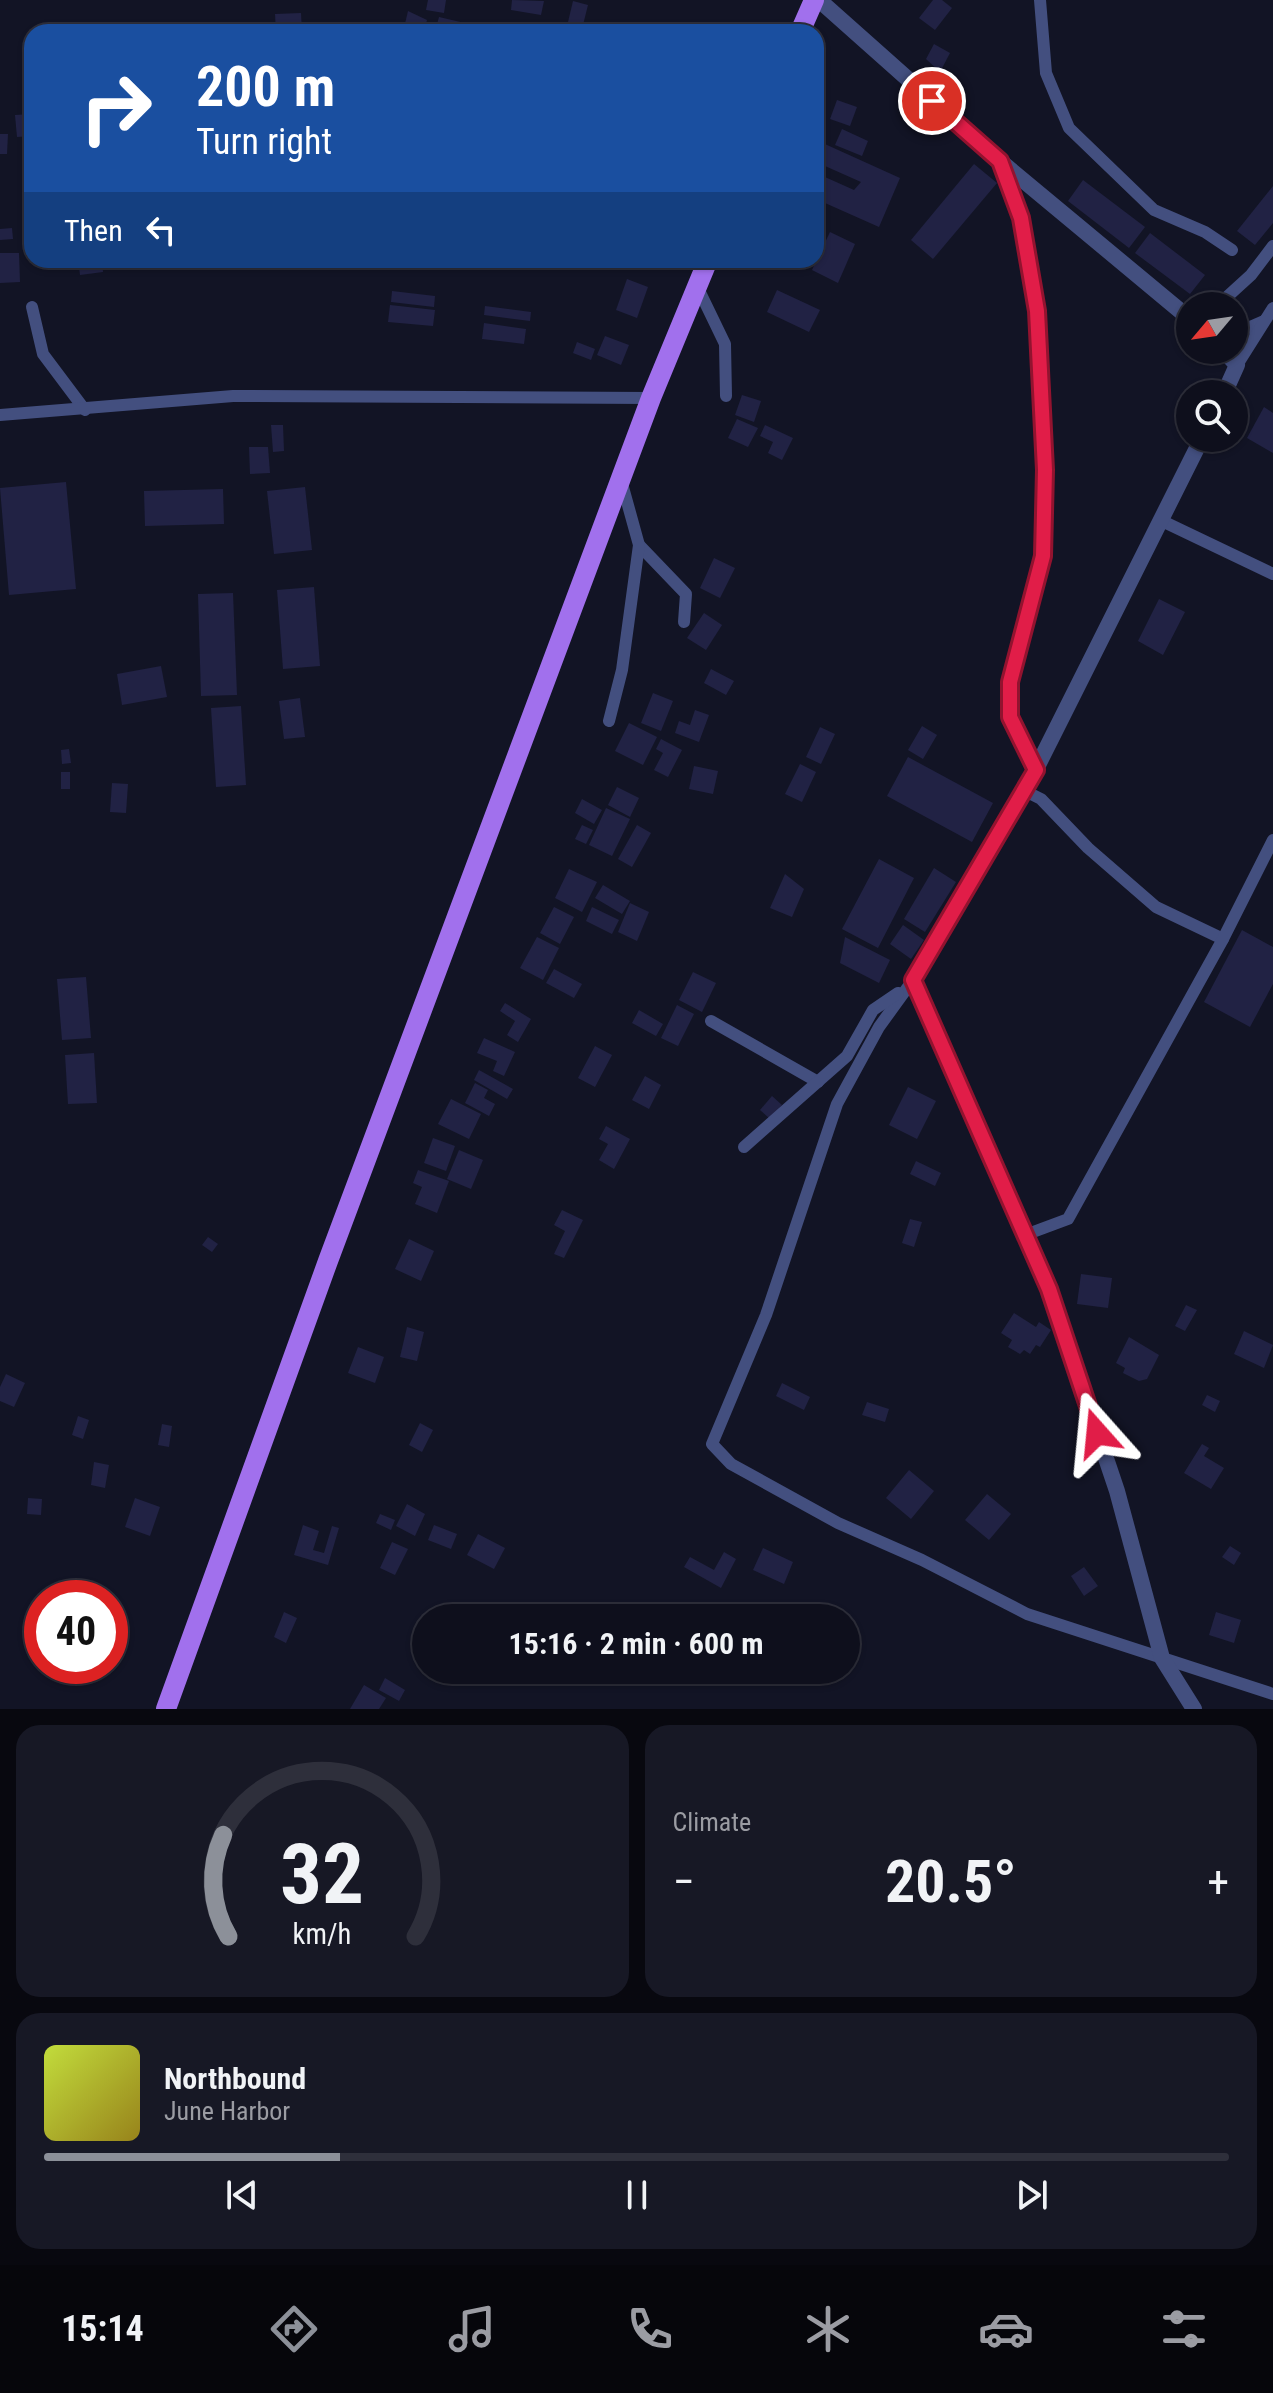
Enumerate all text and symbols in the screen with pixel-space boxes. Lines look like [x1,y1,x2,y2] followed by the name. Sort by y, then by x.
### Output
[196,54,335,120] text: 200 m
[64,56,168,160] icon: right
[898,67,966,135] pin
[910,79,954,123] icon: arrive
[196,121,332,163] text: Turn right
[139,208,183,252] icon: left
[64,213,123,248] text: Then
[1176,292,1248,364] north arrow
[1176,292,1248,452] map controls
[1176,380,1248,452] button: search
[1055,1391,1139,1475] position arrow
[24,1580,128,1684] speed limit sign: 40
[509,1626,763,1661] text: 15:16 · 2 min · 600 m
[673,1807,751,1837] text: Climate
[280,1826,364,1923] text: 32
[885,1846,1017,1917] text: 20.5°
[673,1856,695,1908] text: −
[1207,1856,1229,1908] text: +
[293,1917,352,1951] text: km/h
[164,2061,306,2096] text: Northbound
[164,2096,290,2126] text: June Harbor
[220,2173,264,2217] icon: previous
[615,2173,659,2217] icon: pause
[1010,2173,1054,2217] icon: next
[266,2301,322,2357] icon: directions
[444,2301,500,2357] icon: music
[622,2301,678,2357] icon: phone
[800,2301,856,2357] icon: climate
[978,2301,1034,2357] icon: car
[1156,2301,1212,2357] icon: filters
[61,2308,144,2350] text: 15:14

